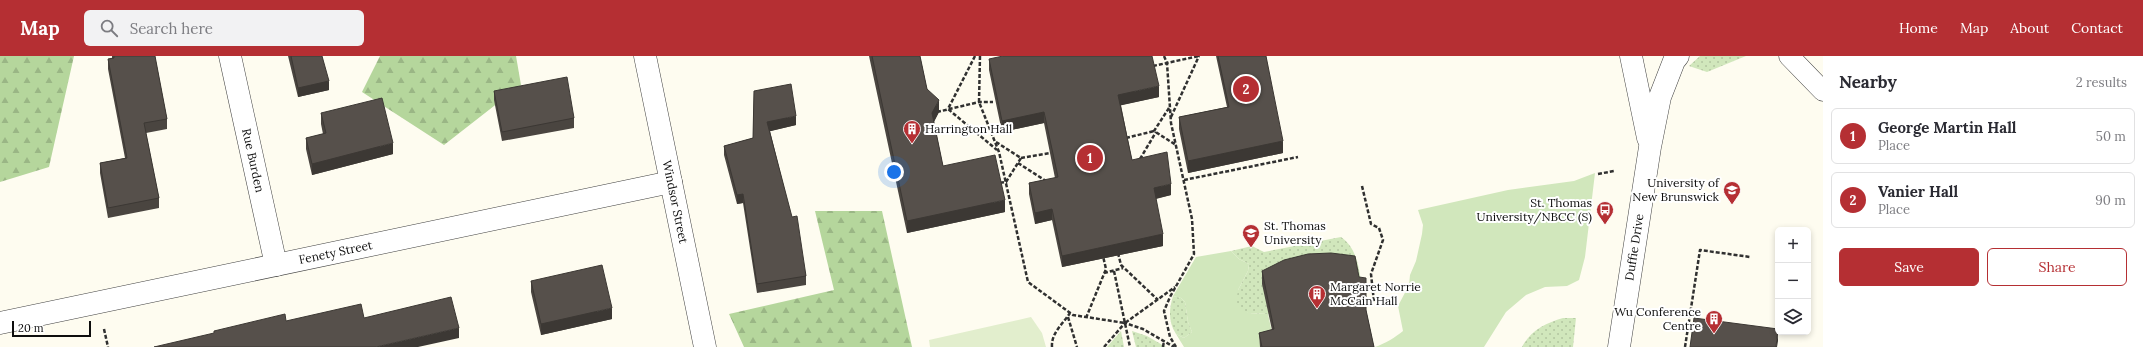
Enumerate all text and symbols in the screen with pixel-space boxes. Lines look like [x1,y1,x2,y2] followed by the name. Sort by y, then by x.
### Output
[84,10,364,46] search box
[20,16,60,40] text: Map
[98,17,120,39] icon: search
[130,19,213,38] text: Search here
[1899,19,1938,37] text: Home
[1960,19,1988,37] text: Map
[2010,19,2049,37] text: About
[2071,19,2123,37] text: Contact
[1839,71,1897,93] text: Nearby
[1233,74,1259,104] pin: 2
[2076,74,2127,91] text: 2 results
[1878,118,2017,137] text: George Martin Hall
[902,119,922,144] building icon: Harrington Hall
[925,121,1012,136] place label: Harrington Hall
[239,127,268,194] street label: Rue Burden
[1850,128,1856,145] text: 1
[2096,128,2126,145] text: 50 m
[1878,137,1910,154] text: Place
[1077,143,1103,173] pin: 1
[660,159,692,245] street label: Windsor Street
[884,162,904,182] your location
[1632,175,1720,204] place label: University of New Brunswick
[1722,180,1742,205] school or university icon: University of New Brunswick
[1878,182,1958,201] text: Vanier Hall
[1850,192,1856,209] text: 2
[2095,192,2126,209] text: 90 m
[1476,195,1592,225] place label: St. Thomas University/NBCC (S)
[1595,200,1615,225] bus stop icon: St. Thomas University/NBCC (S)
[1878,201,1910,218] text: Place
[1621,212,1647,282] street label: Duffie Drive
[1264,218,1326,247] place label: St. Thomas University
[1241,223,1261,248] school or university icon: St. Thomas University
[1775,227,1811,335] map controls
[1775,227,1811,263] button: +
[297,237,374,267] street label: Fenety Street
[1839,248,1979,286] button: Save
[1987,248,2127,286] button: Share
[1775,263,1811,299] button: −
[1330,279,1421,308] place label: Margaret Norrie McCain Hall
[1307,284,1327,309] building icon: Margaret Norrie McCain Hall
[1775,299,1811,335] button: layers
[1614,304,1701,333] place label: Wu Conference Centre
[1704,309,1724,334] building icon: Wu Conference Centre
[12,319,91,338] scale bar
[18,321,43,335] text: 20 m

